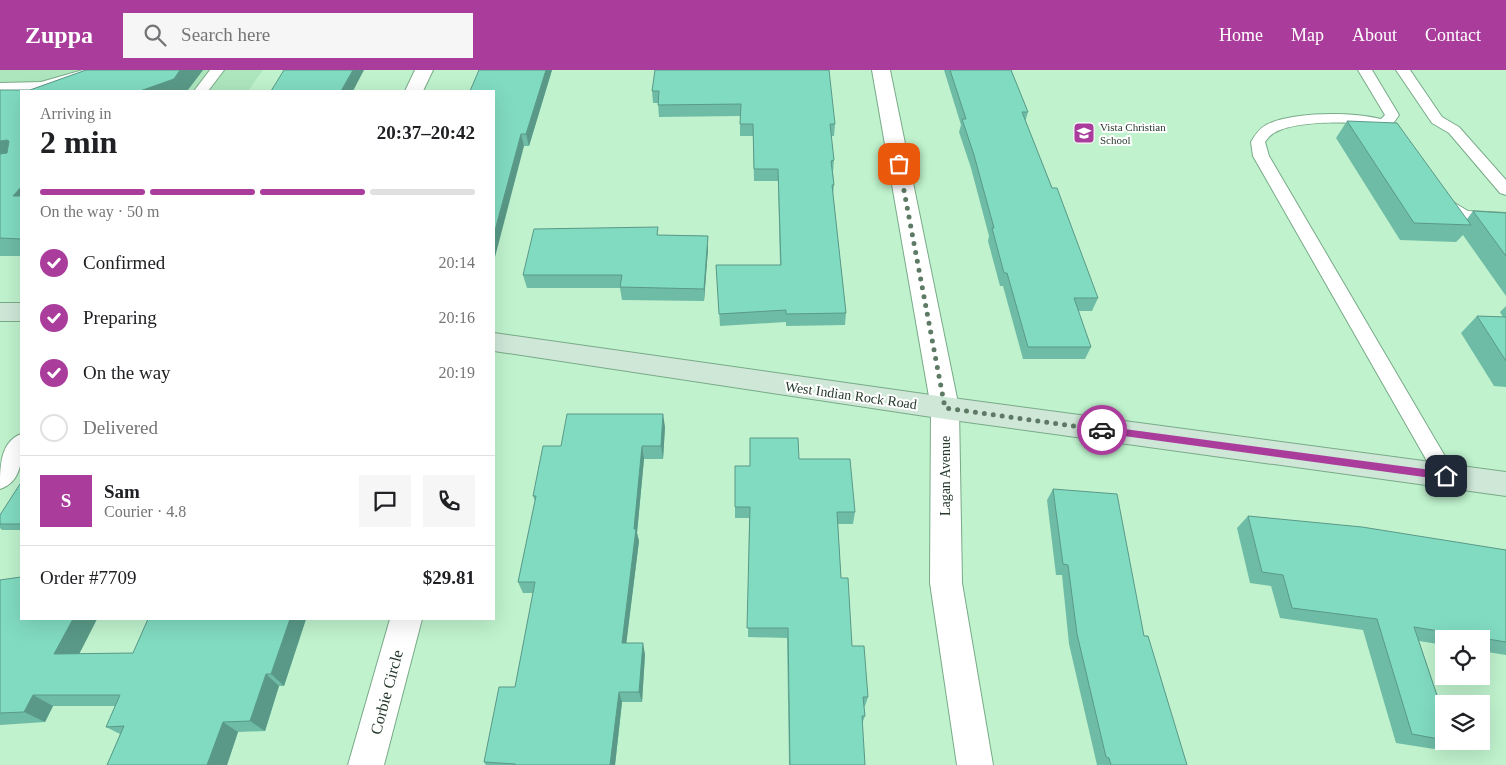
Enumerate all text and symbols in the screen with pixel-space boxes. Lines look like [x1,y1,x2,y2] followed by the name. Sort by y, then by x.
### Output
[123,13,473,58] search box
[141,21,169,49] icon: search
[25,22,93,48] text: Zuppa
[181,24,270,45] text: Search here
[1219,25,1263,45] text: Home
[1291,25,1324,45] text: Map
[1352,25,1397,45] text: About
[1425,25,1481,45] text: Contact
[40,105,112,122] text: Arriving in
[1072,121,1096,145] school or university icon: Vista Christian School
[1100,121,1166,146] place label: Vista Christian School
[377,122,475,143] text: 20:37–20:42
[40,124,117,160] text: 2 min
[878,143,920,185] pin
[885,150,913,178] icon: bag
[40,203,160,220] text: On the way · 50 m
[40,249,68,277] icon: check
[83,252,165,273] text: Confirmed
[439,254,475,271] text: 20:14
[40,304,68,332] icon: check
[83,307,157,328] text: Preparing
[439,309,475,326] text: 20:16
[40,359,68,387] icon: check
[83,362,171,383] text: On the way
[439,364,475,381] text: 20:19
[784,379,918,412] street label: West Indian Rock Road
[1077,405,1127,455] courier
[1088,416,1116,444] icon: car
[83,417,158,438] text: Delivered
[938,436,953,516] street label: Lagan Avenue
[1425,455,1467,497] pin
[1432,462,1460,490] icon: home
[359,475,411,527] button: chat
[423,475,475,527] button: phone
[104,481,140,502] text: Sam
[61,490,71,511] text: S
[104,503,186,520] text: Courier · 4.8
[40,567,137,588] text: Order #7709
[423,567,475,588] text: $29.81
[1435,630,1490,750] map controls
[1435,630,1490,685] button: locate
[367,648,406,736] street label: Corbie Circle
[1435,695,1490,750] button: layers

